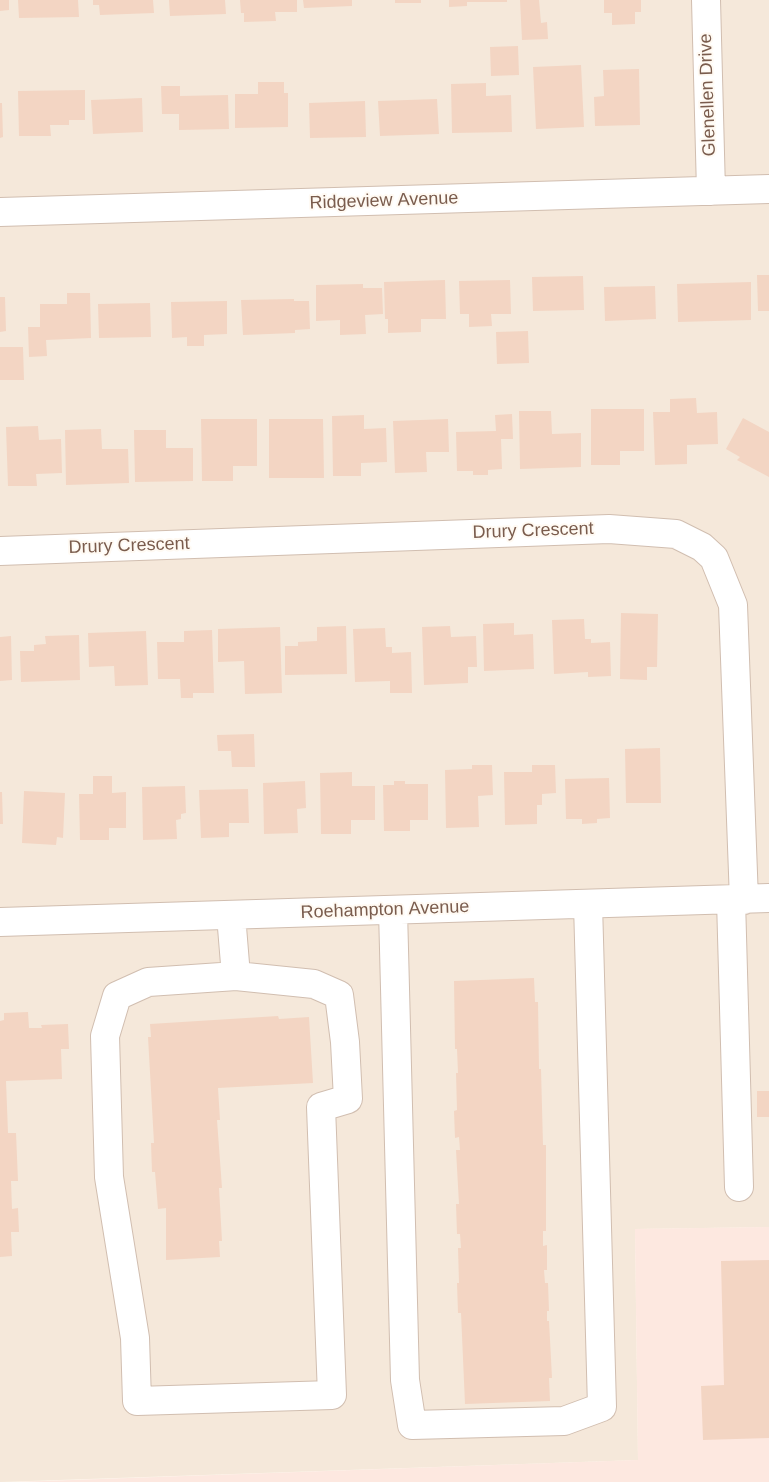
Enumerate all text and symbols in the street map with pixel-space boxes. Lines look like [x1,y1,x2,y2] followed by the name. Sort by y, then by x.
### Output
[695,33,721,157] street label: Glenellen Drive
[309,188,459,214] street label: Ridgeview Avenue
[472,518,594,544] street label: Drury Crescent
[68,533,190,559] street label: Drury Crescent
[300,896,470,924] street label: Roehampton Avenue

